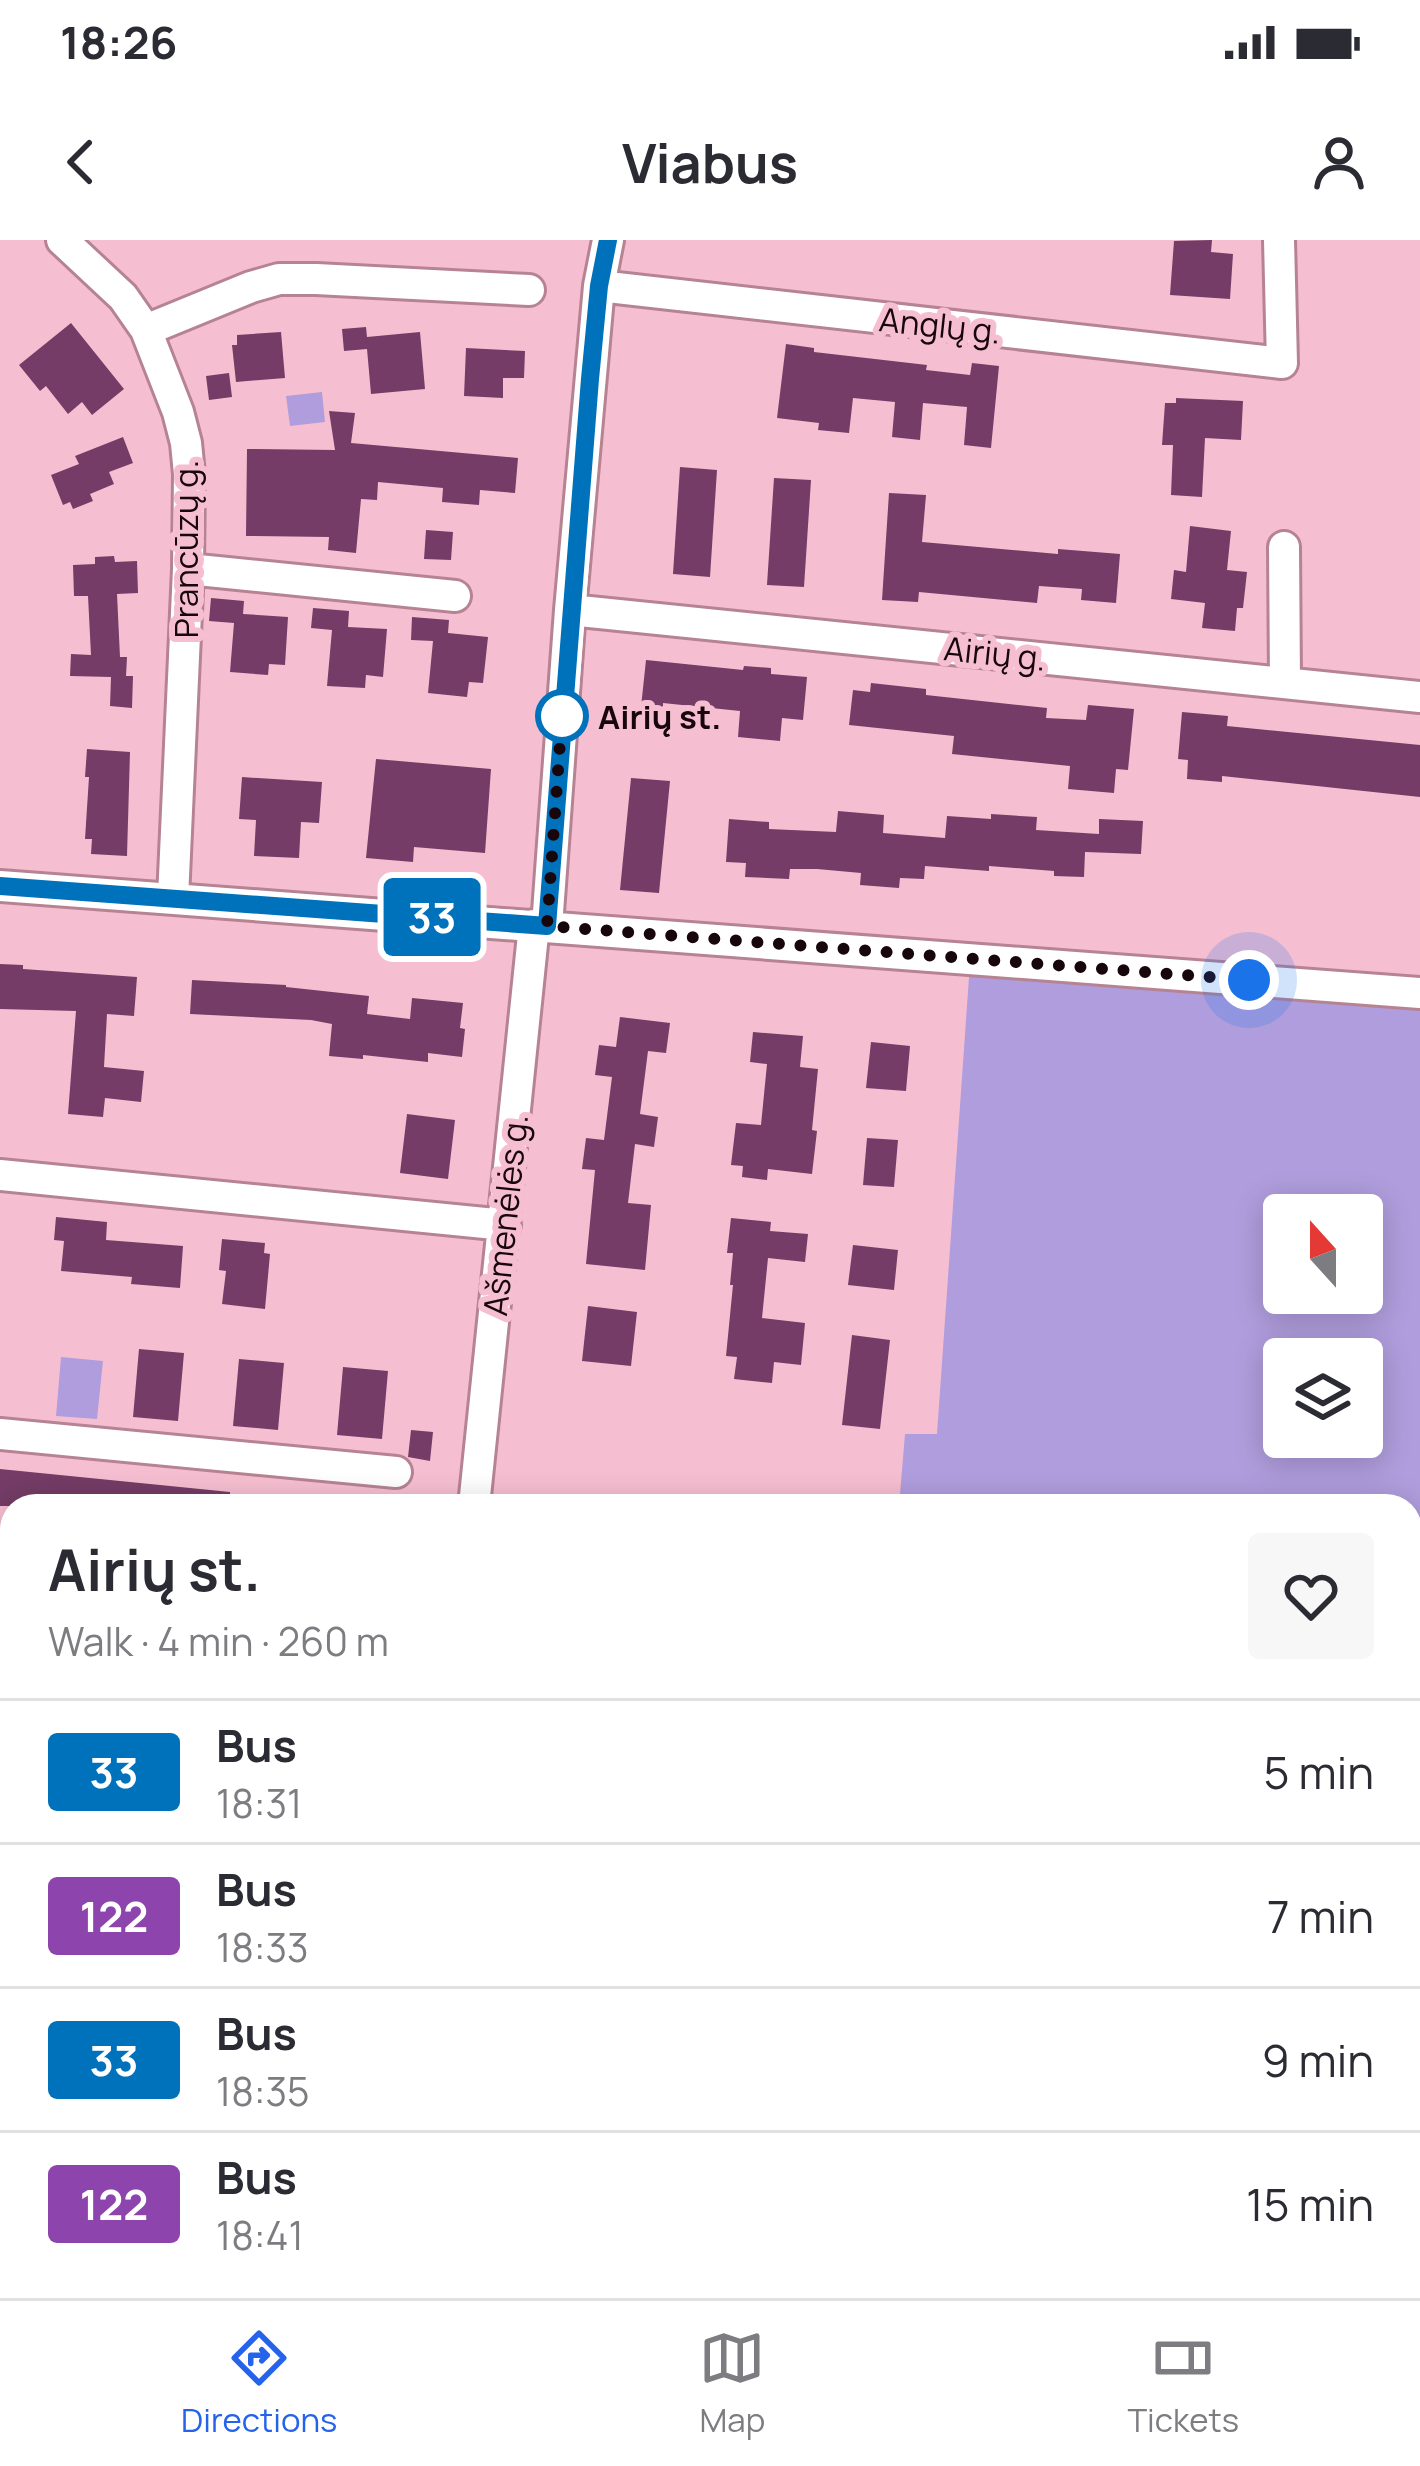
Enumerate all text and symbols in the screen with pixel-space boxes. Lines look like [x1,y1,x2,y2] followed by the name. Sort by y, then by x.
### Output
[60,11,177,73] text: 18:26
[622,125,798,199] text: Viabus
[48,129,114,195] icon: back
[1306,129,1372,195] icon: person
[877,296,1003,354] street label: Anglų g.
[163,460,208,638] street label: Prancūzų g.
[942,625,1048,681] street label: Airių g.
[537,691,587,741] marker: Airių st.
[598,694,721,739] place label: Airių st.
[378,878,486,956] line badge: 33
[408,888,456,946] text: 33
[1219,950,1279,1010] your location
[472,1112,538,1318] street label: Ašmenėlės g.
[1263,1194,1383,1314] north arrow
[1263,1194,1383,1458] map controls
[1263,1338,1383,1458] button: layers
[48,1530,261,1608] text: Airių st.
[1248,1533,1374,1659] button: heart
[48,1614,389,1668] text: Walk · 4 min · 260 m
[216,1714,297,1776] text: Bus
[1264,1741,1374,1803] text: 5 min
[90,1743,138,1801] text: 33
[216,1776,302,1830] text: 18:31
[216,1858,297,1920] text: Bus
[1267,1885,1374,1947] text: 7 min
[80,1887,148,1945] text: 122
[216,1920,309,1974] text: 18:33
[216,2002,297,2064] text: Bus
[1262,2029,1374,2091] text: 9 min
[90,2031,138,2089] text: 33
[216,2064,310,2118] text: 18:35
[216,2146,297,2208] text: Bus
[1246,2173,1374,2235] text: 15 min
[80,2175,148,2233] text: 122
[216,2208,304,2262] text: 18:41
[181,2325,337,2442] tab: Directions
[699,2325,765,2442] tab: Map
[1127,2325,1239,2442] tab: Tickets

